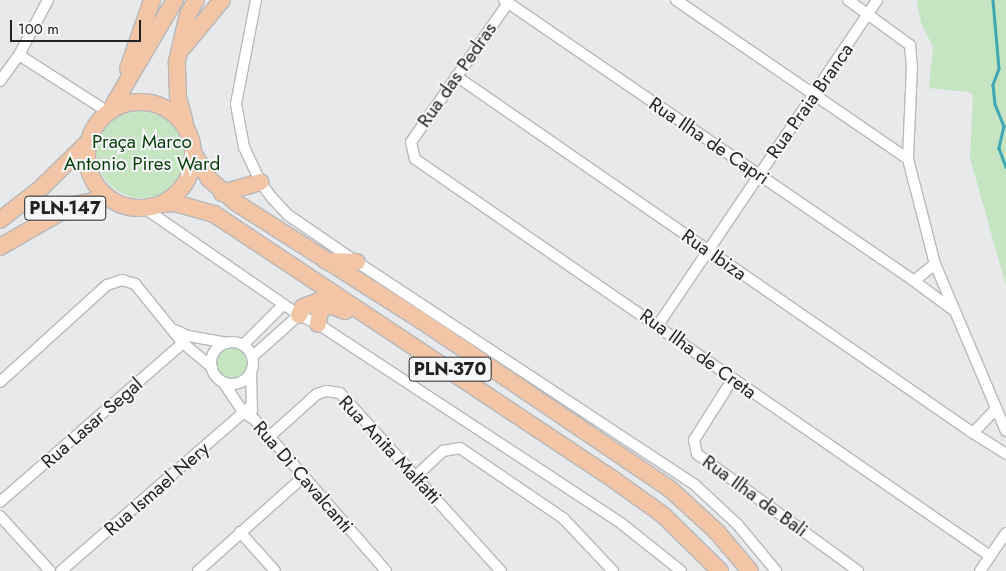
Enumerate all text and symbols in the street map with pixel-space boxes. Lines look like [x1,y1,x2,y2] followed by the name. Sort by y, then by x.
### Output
[12,10,144,42] scale bar
[18,18,59,40] text: 100 m
[413,18,501,132] street label: Rua das Pedras
[762,39,858,163] street label: Rua Praia Branca
[645,92,773,190] street label: Rua Ilha de Capri
[64,131,220,175] park label: Praça Marco Antonio Pires Ward
[24,192,106,224] road number: PLN-147
[677,225,751,285] street label: Rua Ibiza
[635,304,761,404] street label: Rua Ilha de Creta
[408,354,492,384] road number: PLN-370
[37,373,147,473] street label: Rua Lasar Segal
[334,391,446,509] street label: Rua Anita Malfatti
[248,416,358,538] street label: Rua Di Cavalcanti
[100,437,214,541] street label: Rua Ismael Nery
[698,450,812,542] street label: Rua Ilha de Bali

